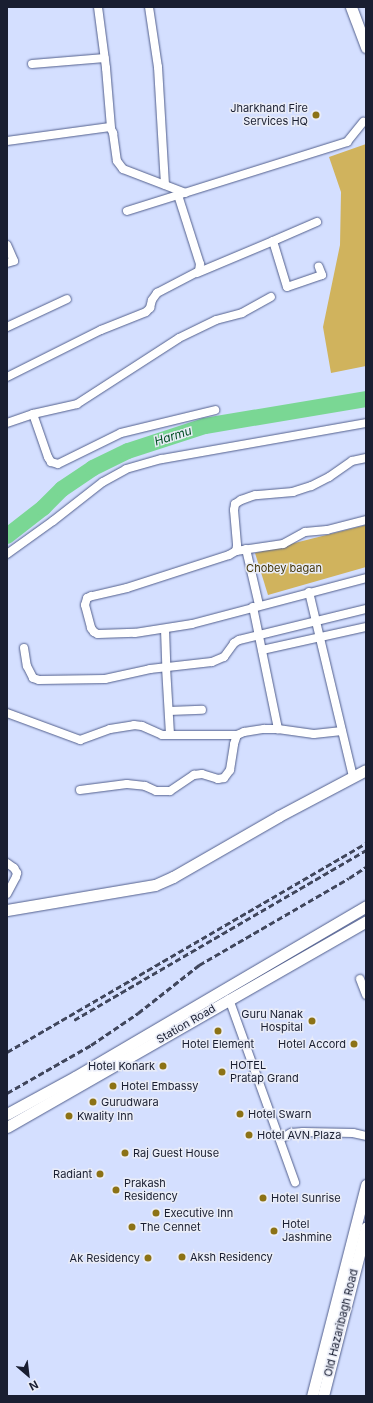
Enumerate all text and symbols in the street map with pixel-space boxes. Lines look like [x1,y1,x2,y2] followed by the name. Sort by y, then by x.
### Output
[230,102,308,128] place label: Jharkhand Fire Services HQ
[311,110,321,120] marker: Jharkhand Fire Services HQ
[152,423,194,449] water label: Harmu
[246,561,322,575] park label: Chobey bagan
[154,1002,218,1046] street label: Station Road
[241,1008,303,1034] place label: Guru Nanak Hospital
[306,1015,318,1027] marker: Guru Nanak Hospital
[213,1026,223,1036] marker: Hotel Element
[182,1037,254,1051] place label: Hotel Element
[278,1037,346,1051] place label: Hotel Accord
[349,1039,359,1049] marker: Hotel Accord
[88,1059,155,1073] place label: Hotel Konark
[230,1059,299,1085] place label: HOTEL Pratap Grand
[158,1061,168,1071] marker: Hotel Konark
[217,1067,227,1077] marker: HOTEL Pratap Grand
[121,1079,198,1093] place label: Hotel Embassy
[108,1081,118,1091] marker: Hotel Embassy
[101,1095,159,1109] place label: Gurudwara
[88,1097,98,1107] marker: Gurudwara
[248,1107,311,1121] place label: Hotel Swarn
[77,1109,133,1123] place label: Kwality Inn
[235,1109,245,1119] marker: Hotel Swarn
[64,1111,74,1121] marker: Kwality Inn
[257,1128,341,1142] place label: Hotel AVN Plaza
[244,1130,254,1140] marker: Hotel AVN Plaza
[133,1146,219,1160] place label: Raj Guest House
[120,1148,130,1158] marker: Raj Guest House
[53,1167,92,1181] place label: Radiant
[95,1169,105,1179] marker: Radiant
[124,1177,178,1203] place label: Prakash Residency
[111,1185,121,1195] marker: Prakash Residency
[271,1191,341,1205] place label: Hotel Sunrise
[258,1193,268,1203] marker: Hotel Sunrise
[164,1206,233,1220] place label: Executive Inn
[151,1208,161,1218] marker: Executive Inn
[282,1218,332,1244] place label: Hotel Jashmine
[140,1220,201,1234] place label: The Cennet
[127,1222,137,1232] marker: The Cennet
[269,1226,279,1236] marker: Hotel Jashmine
[190,1250,273,1264] place label: Aksh Residency
[70,1251,140,1265] place label: Ak Residency
[177,1252,187,1262] marker: Aksh Residency
[143,1253,153,1263] marker: Ak Residency
[321,1268,361,1378] street label: Old Hazaribagh Road
[8,1355,48,1395] north arrow
[27,1377,41,1394] text: N

